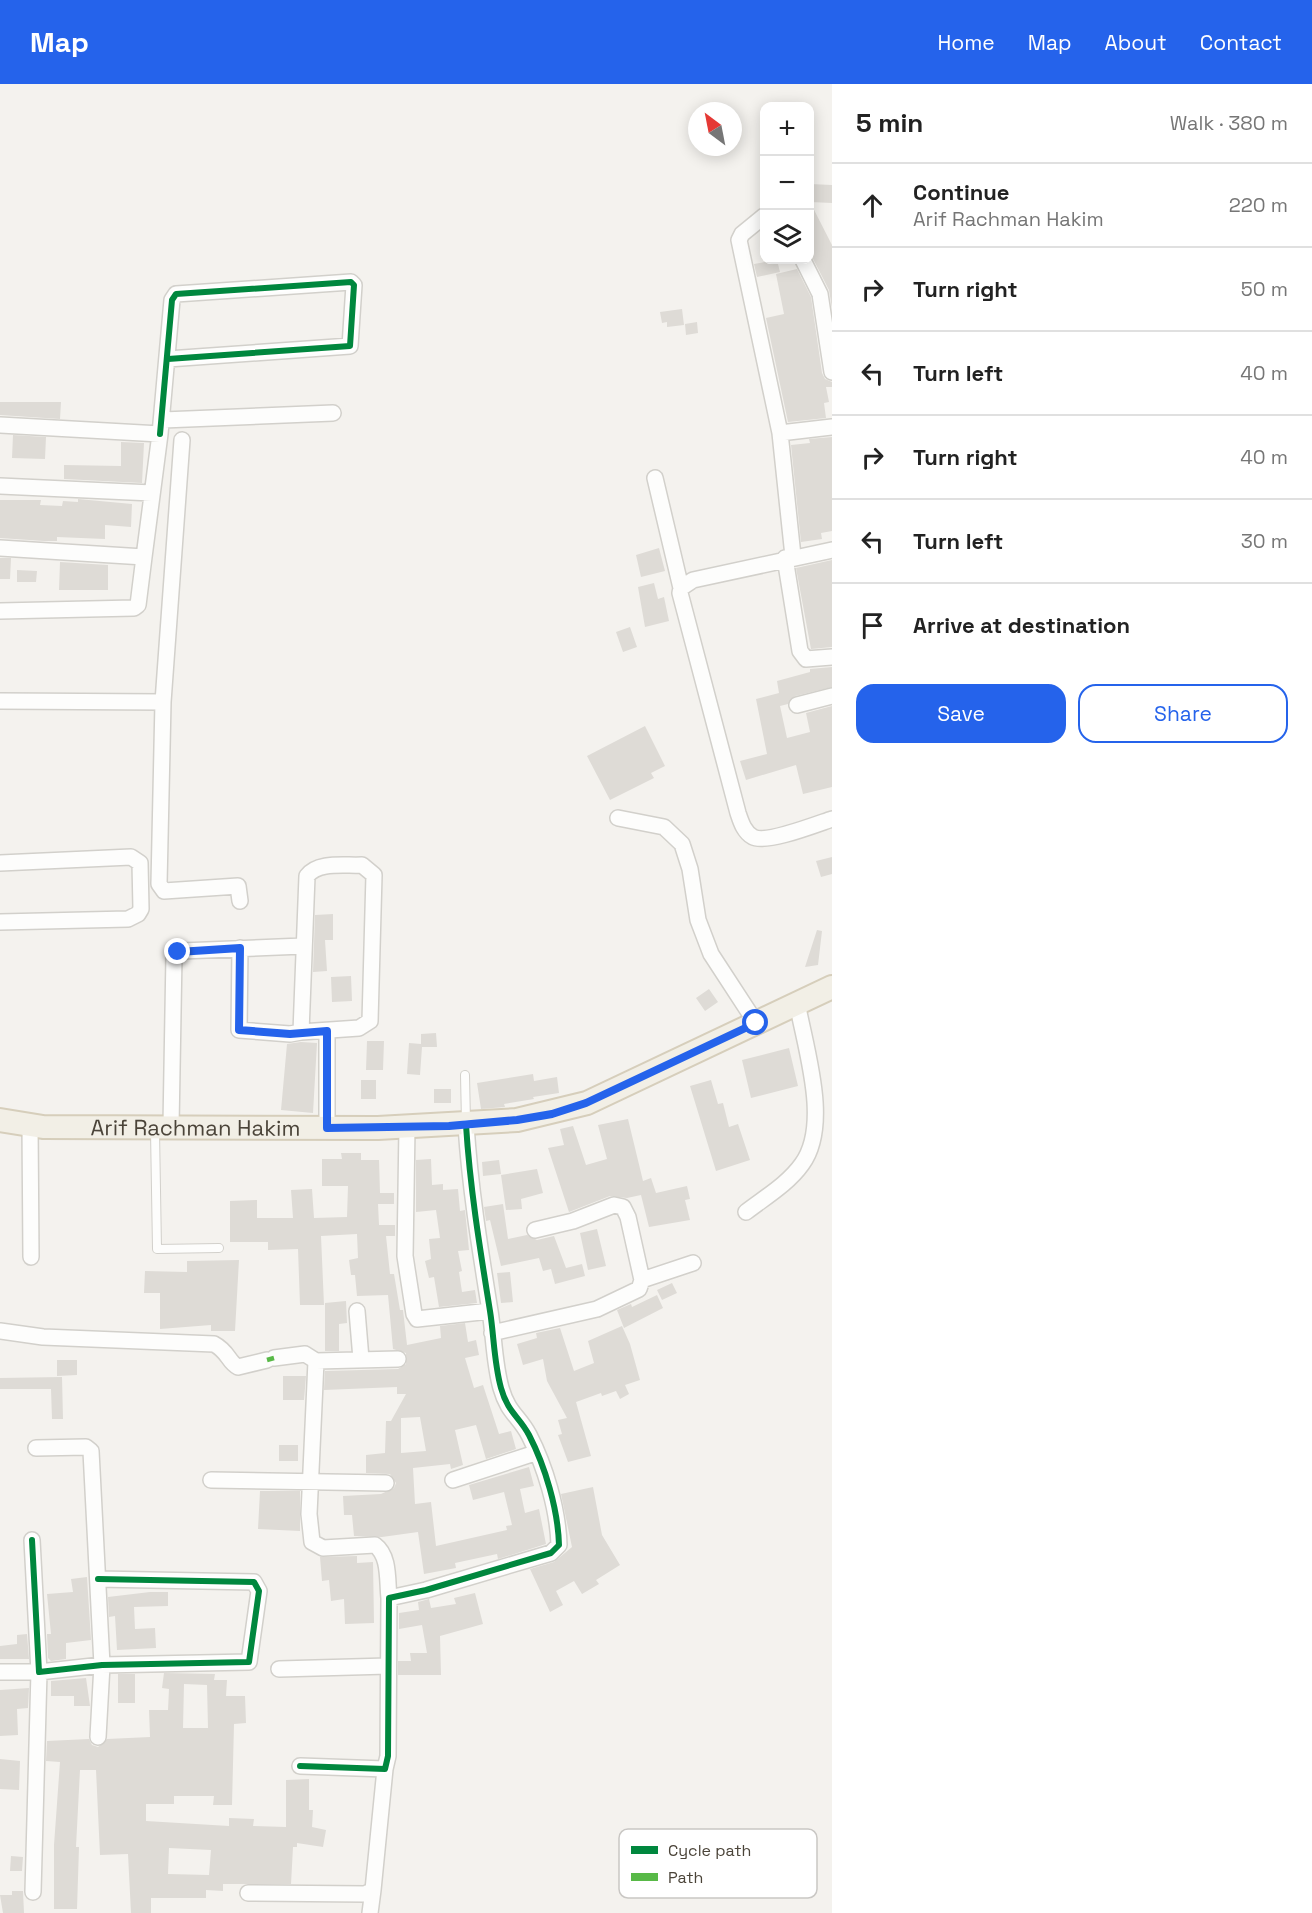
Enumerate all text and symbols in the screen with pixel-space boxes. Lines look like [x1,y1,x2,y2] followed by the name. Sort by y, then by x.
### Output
[30,24,89,60] text: Map
[937,29,995,56] text: Home
[1028,29,1072,56] text: Map
[1105,29,1167,56] text: About
[1200,29,1282,56] text: Contact
[688,102,742,156] north arrow
[760,102,814,264] map controls
[760,102,814,156] button: +
[856,106,923,140] text: 5 min
[1170,110,1288,136] text: Walk · 380 m
[760,156,814,210] button: −
[913,178,1009,206] text: Continue
[856,189,889,222] icon: ahead
[1229,192,1288,218] text: 220 m
[913,206,1104,232] text: Arif Rachman Hakim
[760,210,814,264] button: layers
[856,273,889,306] icon: right
[913,275,1018,303] text: Turn right
[1241,276,1288,302] text: 50 m
[856,357,889,390] icon: left
[913,359,1003,387] text: Turn left
[1240,360,1288,386] text: 40 m
[856,441,889,474] icon: right
[913,443,1018,471] text: Turn right
[1240,444,1288,470] text: 40 m
[856,525,889,558] icon: left
[913,527,1003,555] text: Turn left
[1241,528,1288,554] text: 30 m
[856,609,889,642] icon: arrive
[913,611,1130,639] text: Arrive at destination
[856,684,1066,743] button: Save
[1078,684,1288,743] button: Share
[164,938,190,964] route end
[742,1009,768,1035] route start
[90,1113,300,1142] street label: Arif Rachman Hakim
[619,1829,817,1898] legend
[668,1840,751,1861] text: Cycle path
[668,1867,703,1888] text: Path

